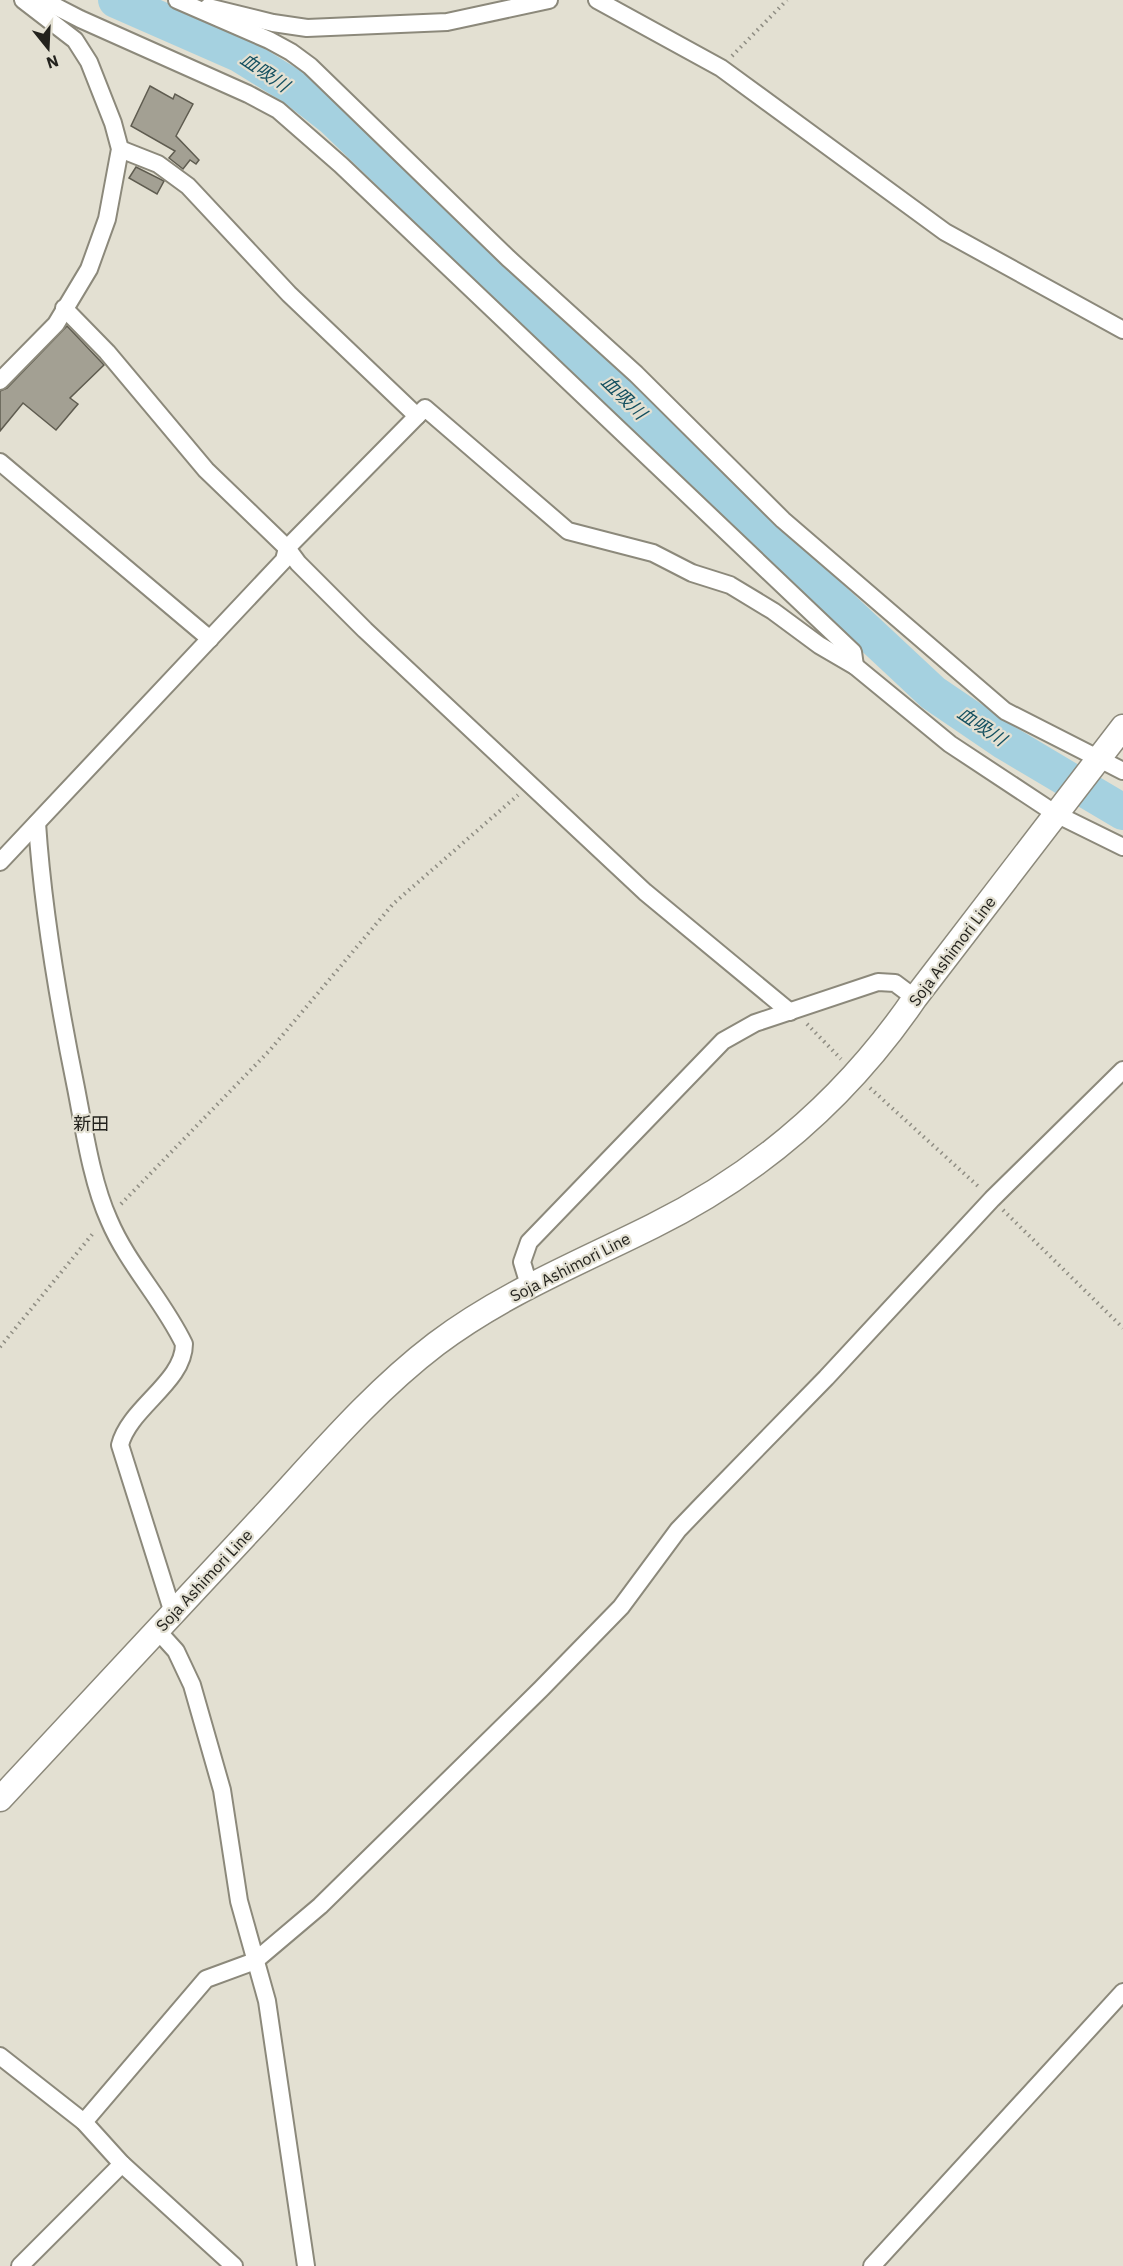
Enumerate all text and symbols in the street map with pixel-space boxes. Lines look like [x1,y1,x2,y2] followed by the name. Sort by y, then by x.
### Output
[18,18,78,78] north arrow
[236,47,295,98] water label: 血吸川
[44,51,61,74] text: N
[597,370,653,425] water label: 血吸川
[953,701,1012,752] water label: 血吸川
[904,892,1000,1010] street label: Soja Ashimori Line
[73,1112,109,1135] district label: 新田
[507,1228,634,1306] street label: Soja Ashimori Line
[152,1525,257,1635] street label: Soja Ashimori Line

